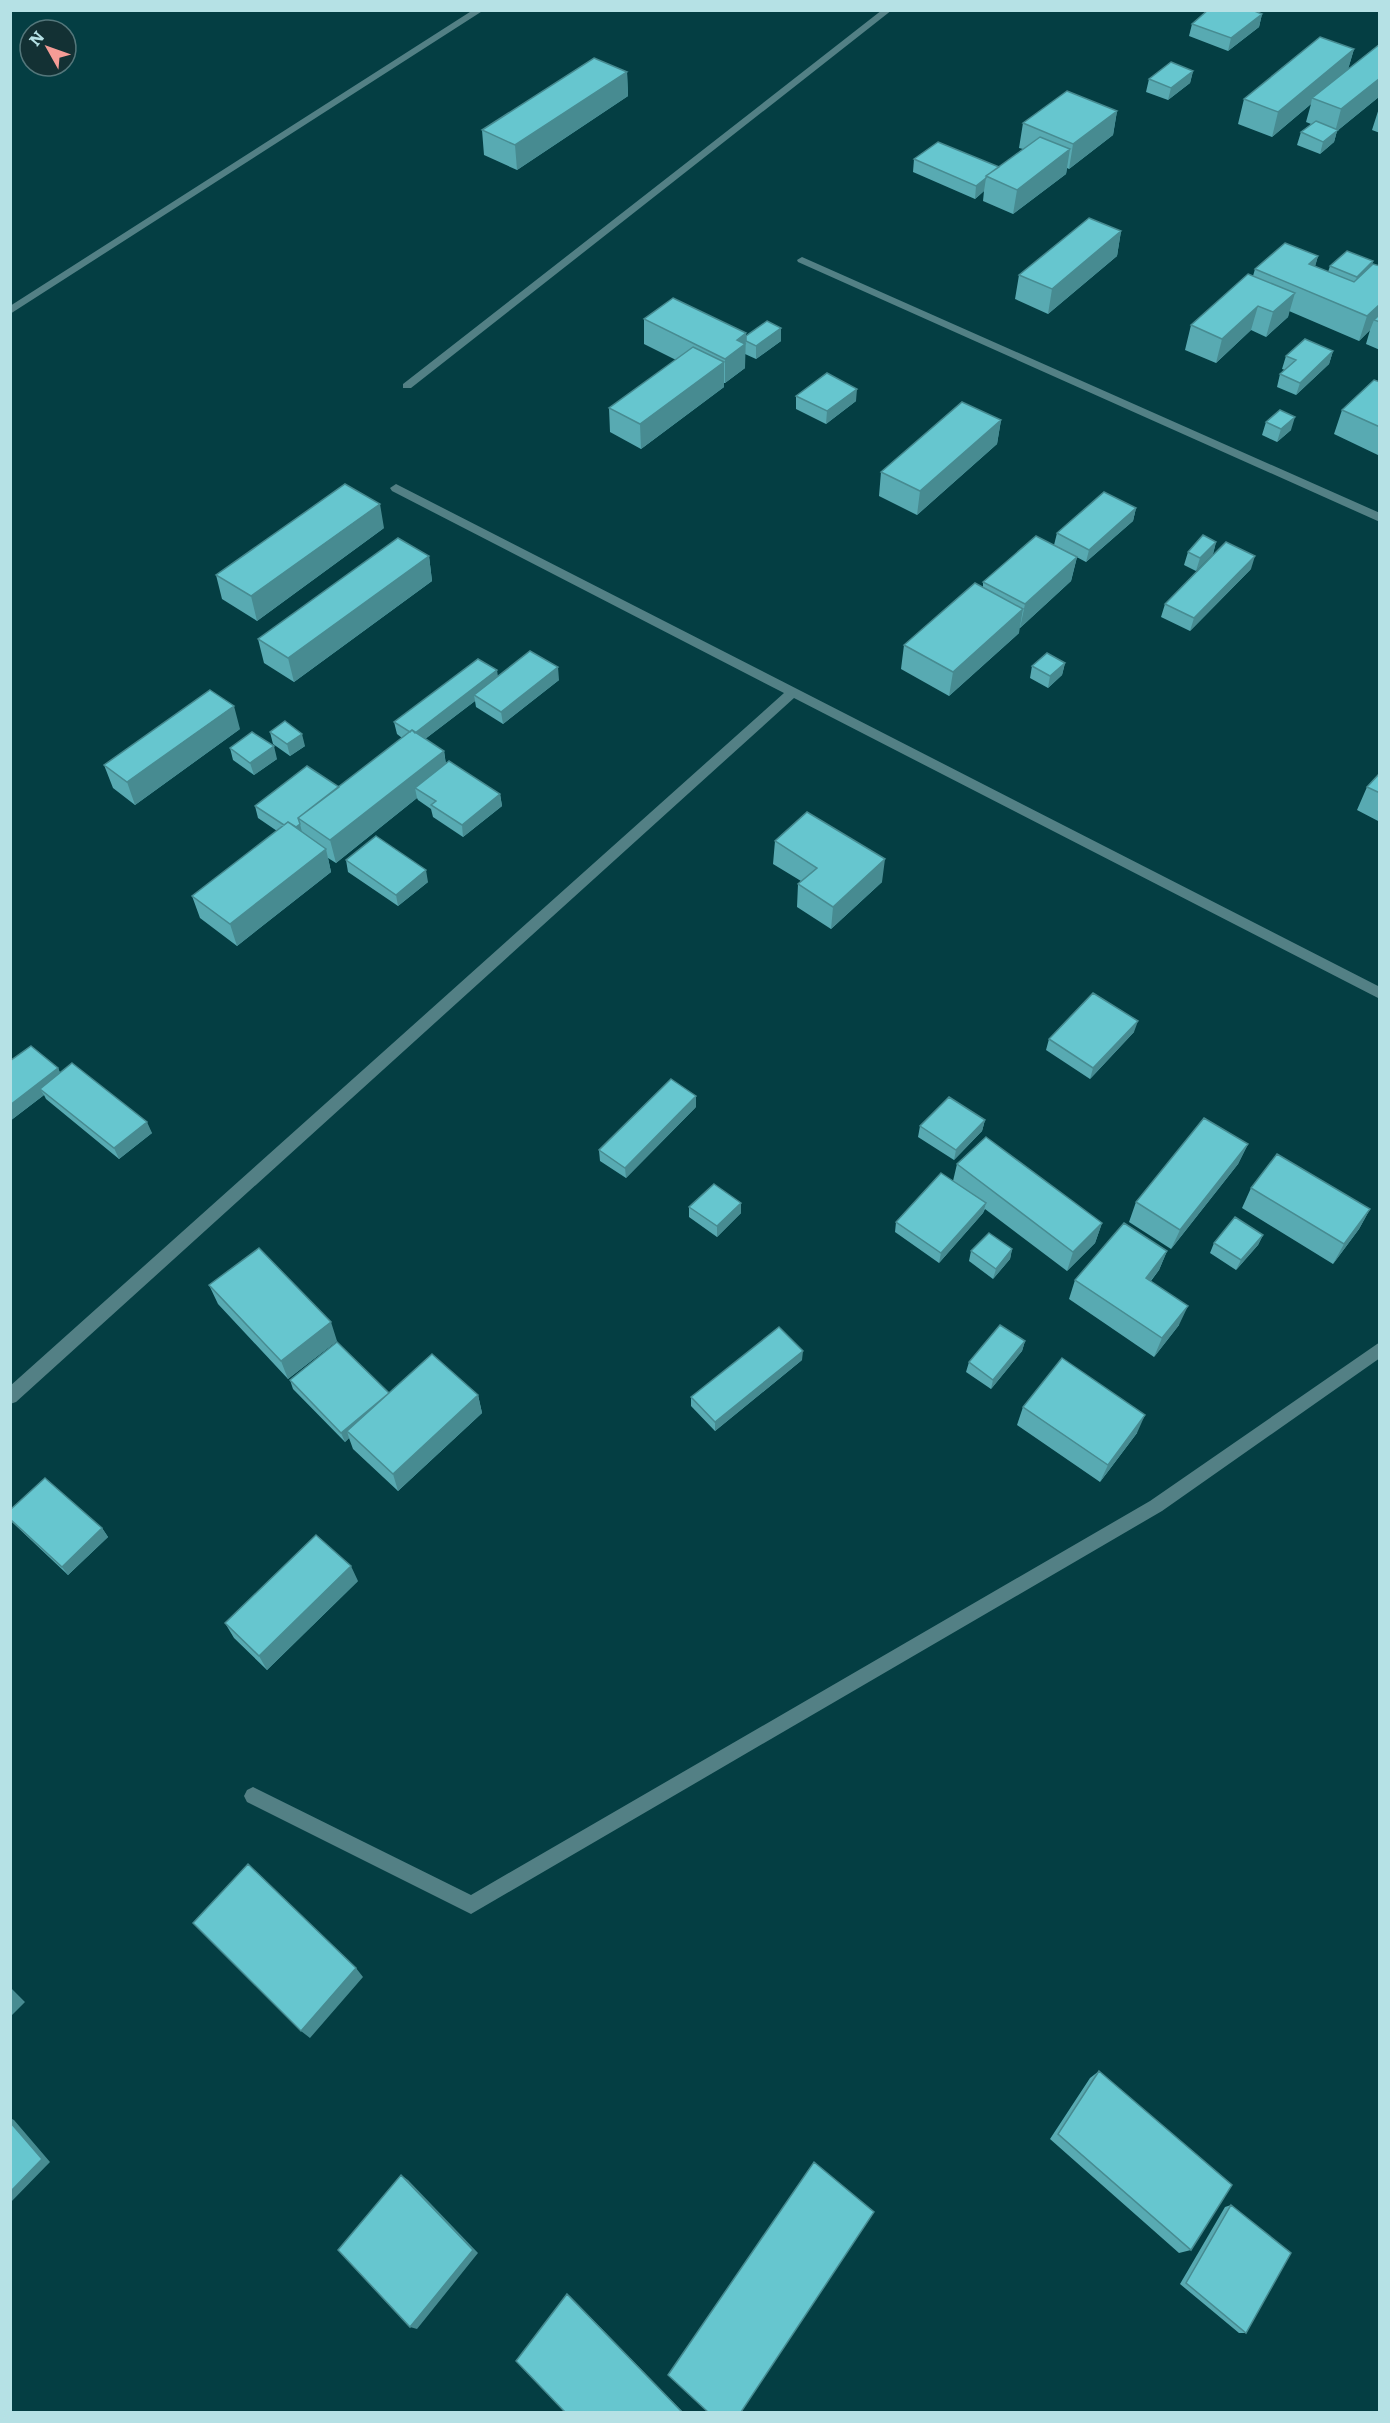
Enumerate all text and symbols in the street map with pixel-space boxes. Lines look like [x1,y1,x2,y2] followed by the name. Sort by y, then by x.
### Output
[18,18,78,78] north arrow
[22,25,49,51] text: N

